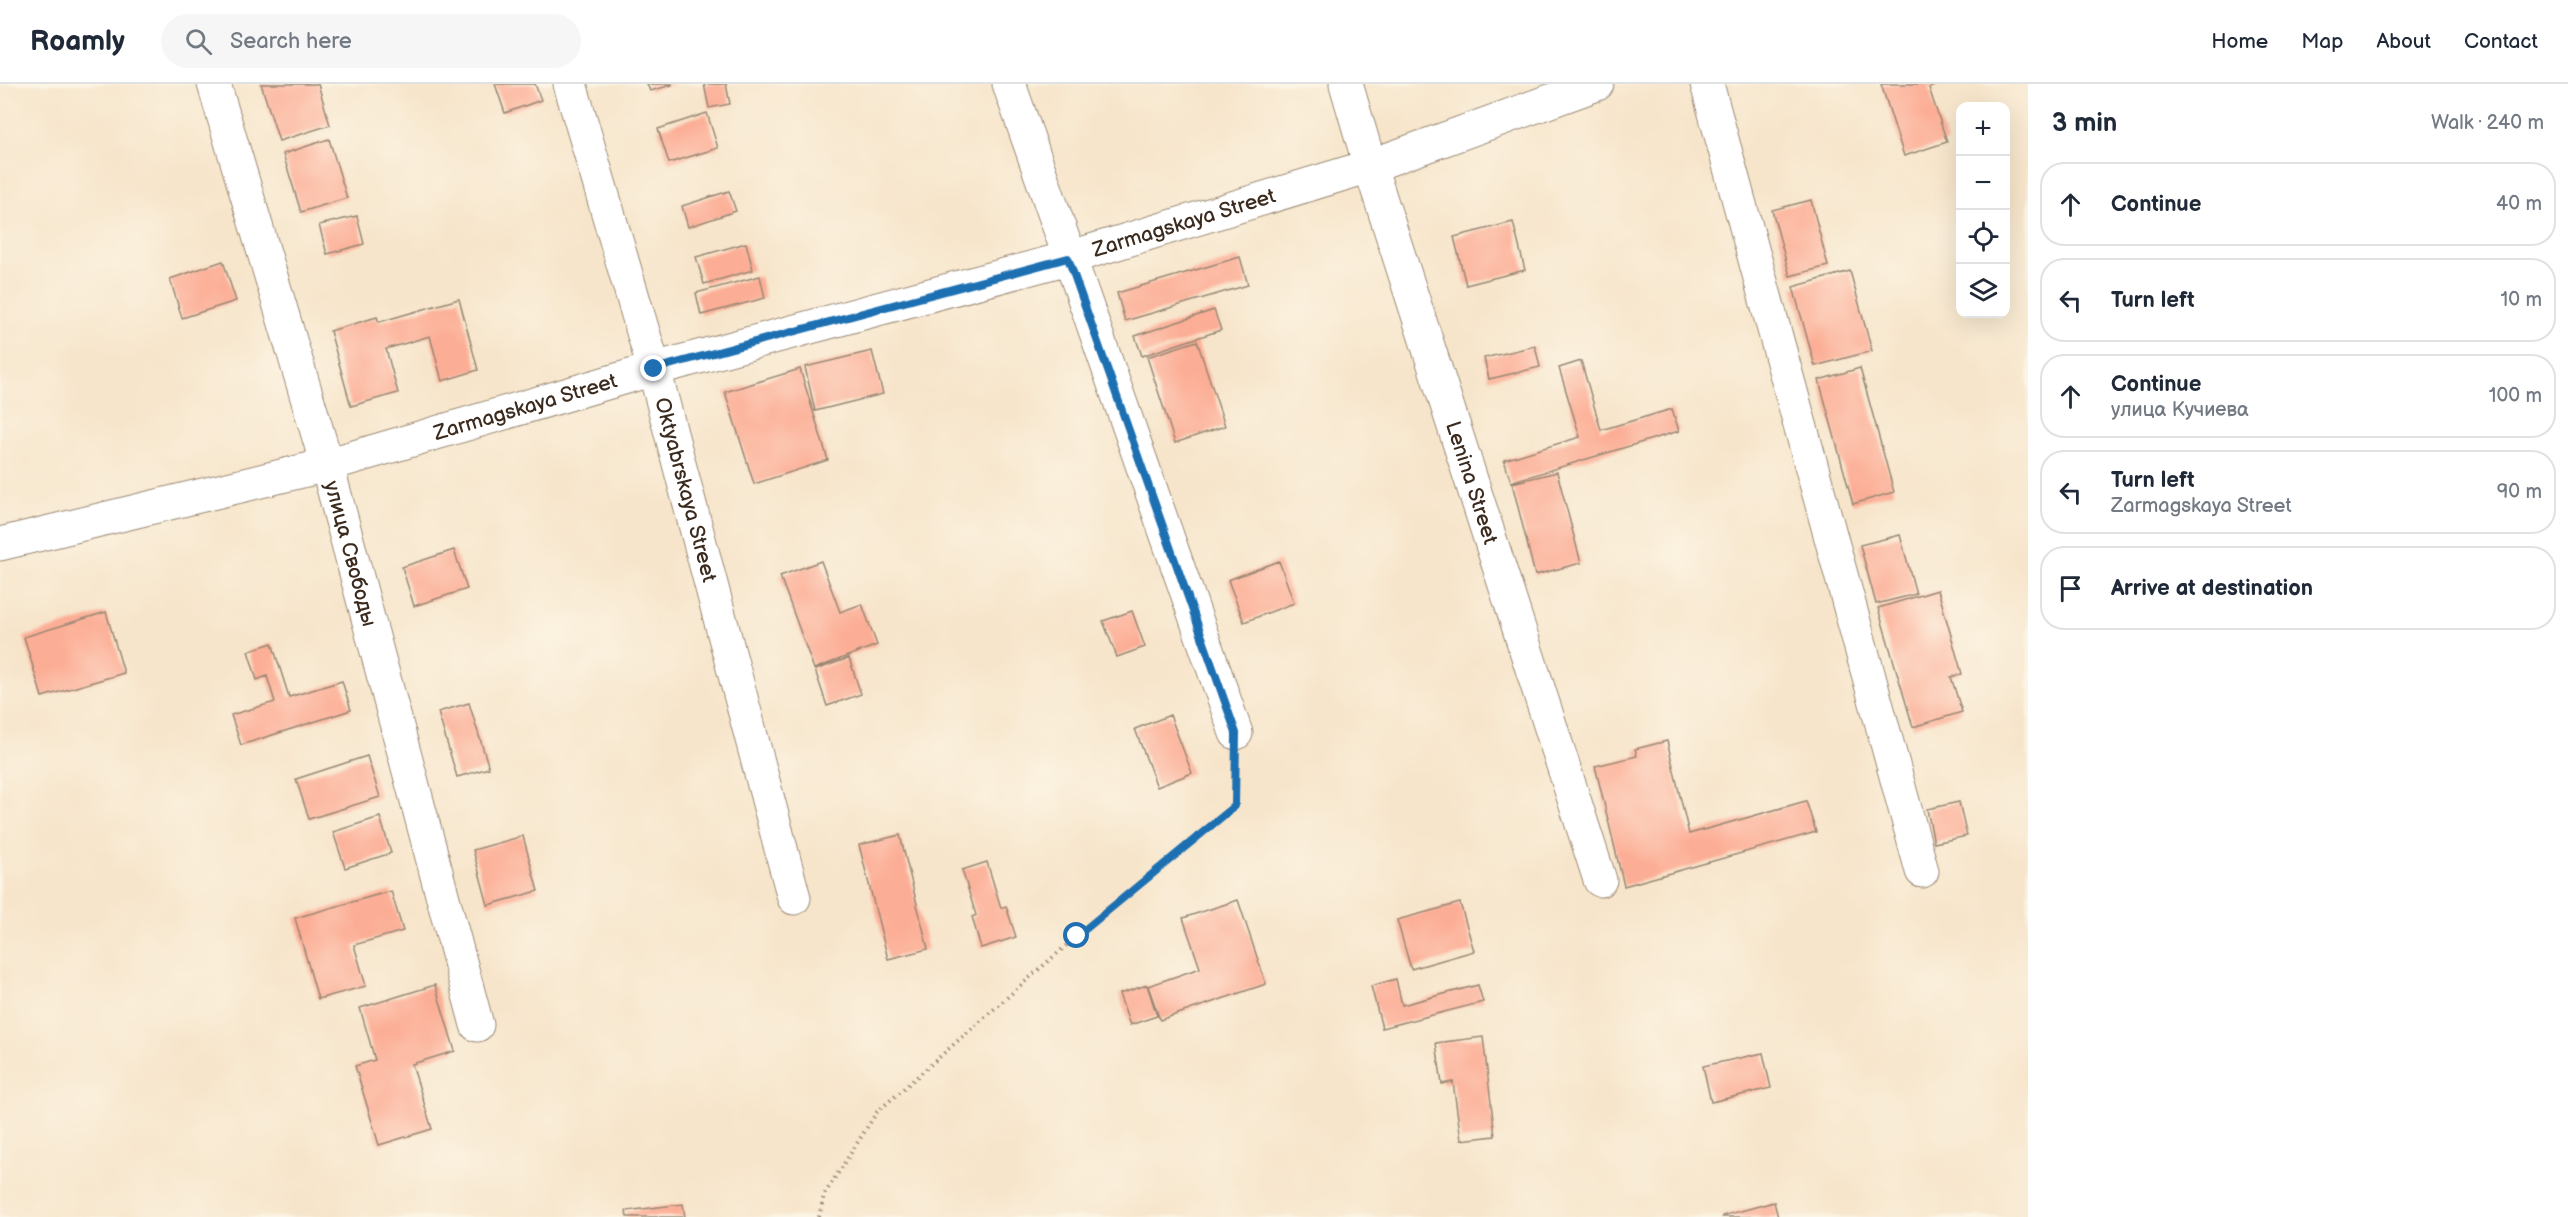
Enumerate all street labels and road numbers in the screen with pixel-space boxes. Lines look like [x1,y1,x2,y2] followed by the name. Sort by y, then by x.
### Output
[1089,183,1279,263] street label: Zarmagskaya Street
[430,368,620,446] street label: Zarmagskaya Street
[650,395,722,585] street label: Oktyabrskaya Street
[1441,418,1504,548] street label: Lenina Street
[319,478,382,629] street label: улица Свободы

